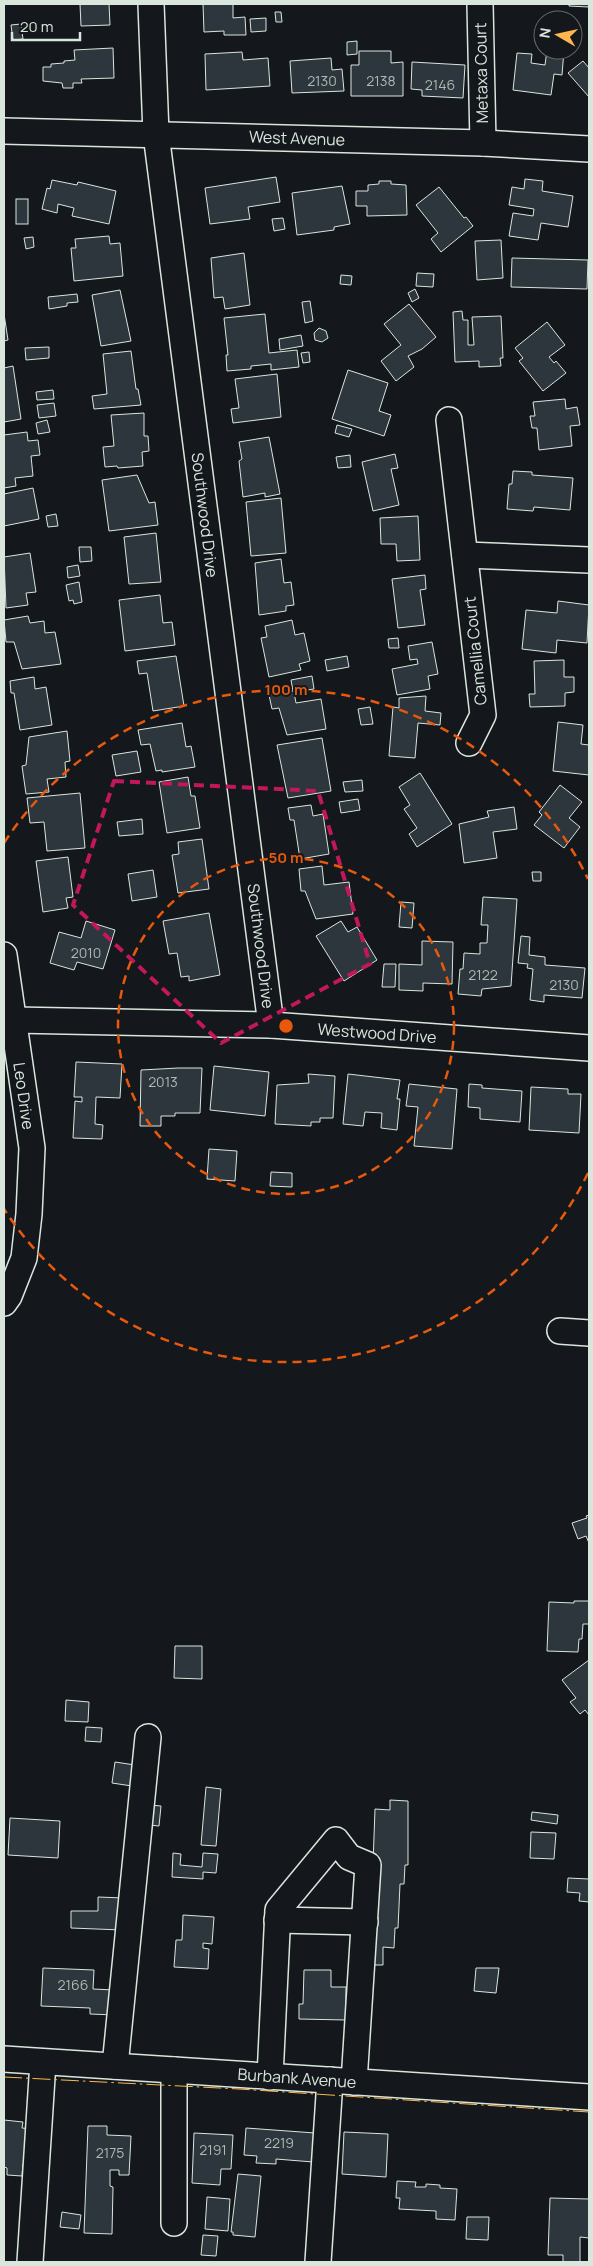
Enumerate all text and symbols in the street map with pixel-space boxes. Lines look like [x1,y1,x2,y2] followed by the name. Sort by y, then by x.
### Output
[12,10,80,42] scale bar
[533,10,583,60] north arrow
[20,16,53,37] text: 20 m
[469,22,493,124] street label: Metaxa Court
[534,26,555,39] text: N
[307,71,337,90] house number: 2130
[366,71,396,90] house number: 2138
[425,75,455,94] house number: 2146
[249,125,345,151] street label: West Avenue
[186,451,224,579] street label: Southwood Drive
[458,596,492,706] street label: Camellia Court
[265,679,307,700] text: 100 m
[268,847,304,868] text: 50 m
[242,882,280,1010] street label: Southwood Drive
[71,943,101,962] house number: 2010
[468,965,498,984] house number: 2122
[549,975,579,994] house number: 2130
[277,1017,295,1035] centre of rings
[317,1018,437,1048] street label: Westwood Drive
[8,1061,40,1131] street label: Leo Drive
[148,1072,178,1091] house number: 2013
[58,1975,88,1994] house number: 2166
[237,2063,357,2093] street label: Burbank Avenue
[264,2133,294,2152] house number: 2219
[199,2140,227,2159] house number: 2191
[96,2143,124,2162] house number: 2175

